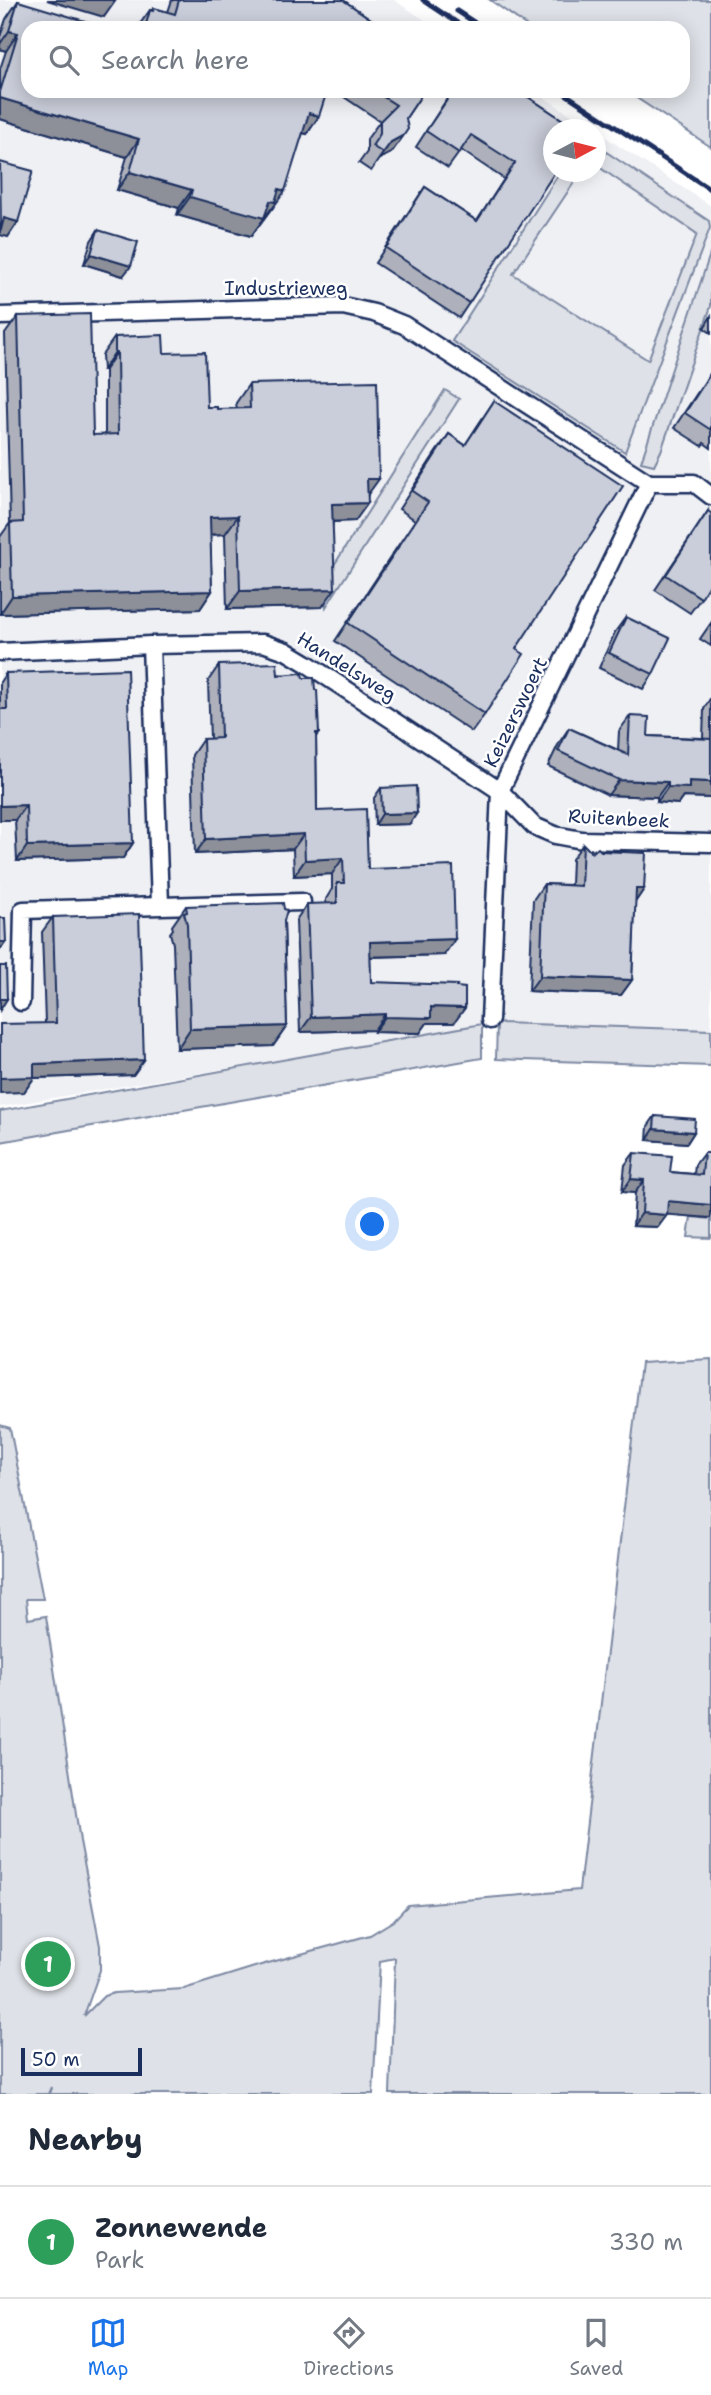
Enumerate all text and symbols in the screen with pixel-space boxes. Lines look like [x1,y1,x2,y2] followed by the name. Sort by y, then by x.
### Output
[21,21,690,98] search box
[45,41,83,79] icon: search
[101,42,250,77] text: Search here
[543,119,606,182] north arrow
[224,276,348,301] street label: Industrieweg
[292,626,401,707] street label: Handelsweg
[478,653,553,772] street label: Keizerswoert
[567,803,671,834] street label: Ruitenbeek
[355,1207,389,1241] your location
[25,1938,71,1990] pin: 1
[21,2045,142,2077] scale bar
[32,2047,80,2072] text: 50 m
[28,2119,143,2160] text: Nearby
[95,2210,267,2245] text: Zonnewende
[46,2227,56,2257] text: 1
[609,2227,683,2257] text: 330 m
[95,2245,144,2275] text: Park
[88,2314,128,2381] tab: Map
[304,2314,394,2381] tab: Directions
[569,2314,623,2381] tab: Saved

